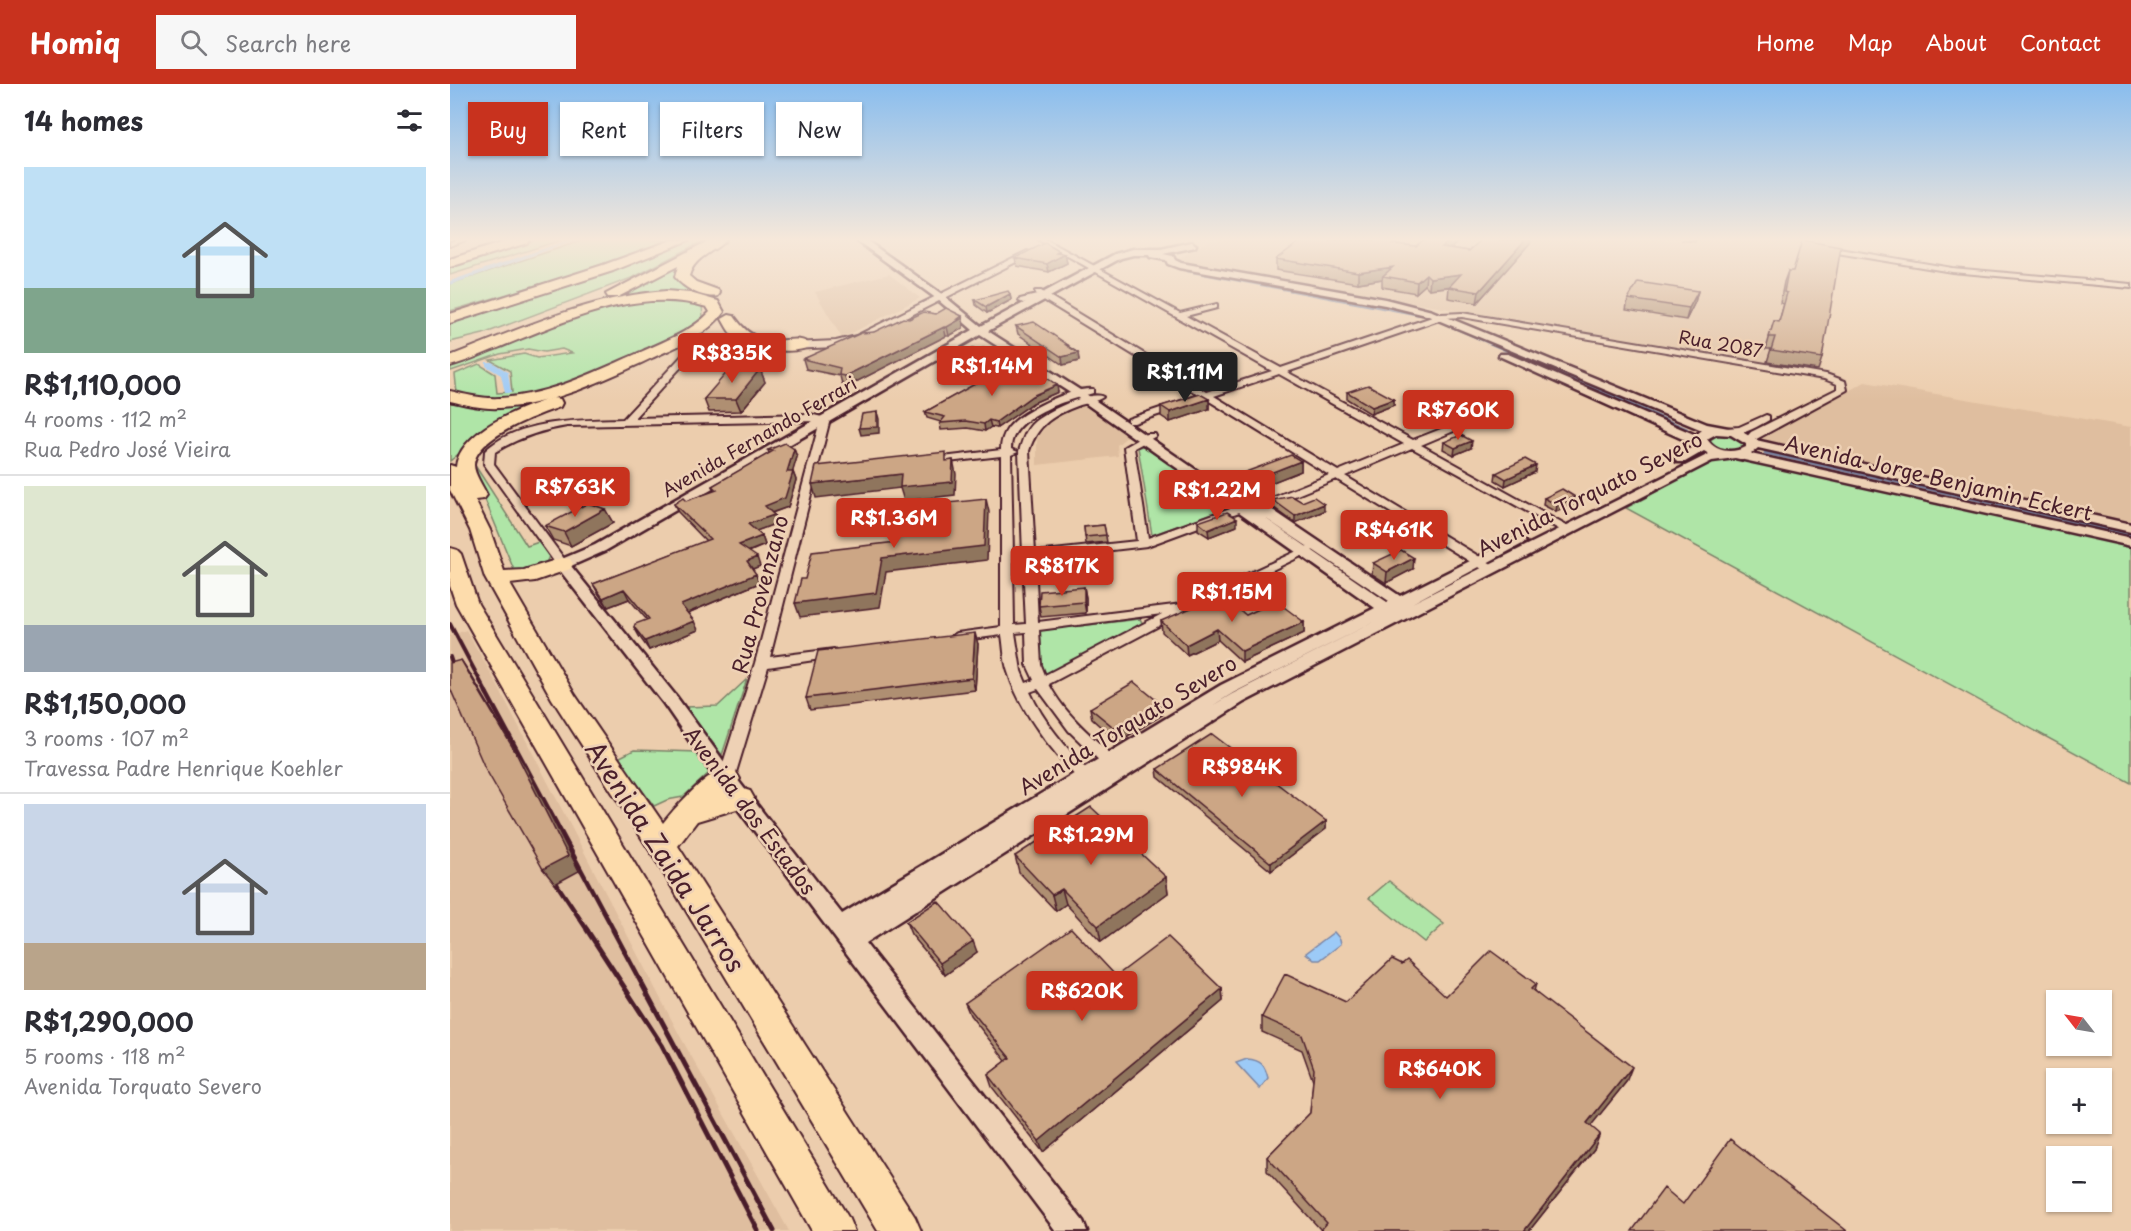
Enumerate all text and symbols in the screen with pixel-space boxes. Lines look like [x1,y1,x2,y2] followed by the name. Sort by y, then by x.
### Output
[156,15,576,69] search box
[30,21,120,64] text: Homiq
[177,26,210,59] icon: search
[225,26,351,59] text: Search here
[1756,26,1815,58] text: Home
[1848,26,1893,58] text: Map
[1926,26,1987,58] text: About
[2020,26,2101,58] text: Contact
[24,101,143,140] text: 14 homes
[468,102,548,156] chip: Buy
[560,102,648,156] chip: Rent
[660,102,764,156] chip: Filters
[776,102,862,156] chip: New
[393,104,426,137] icon: filters
[171,206,279,314] icon: home
[1677,322,1765,364] street label: Rua 2087
[683,333,781,384] pin: R$835K
[692,337,772,367] text: R$835K
[937,346,1047,397] pin: R$1.14M
[951,350,1033,380] text: R$1.14M
[1130,352,1240,403] pin: R$1.11M
[1146,356,1224,386] text: R$1.11M
[24,365,181,404] text: R$1,110,000
[656,369,862,503] street label: Avenida Fernando Ferrari
[1409,390,1507,441] pin: R$760K
[1417,394,1499,424] text: R$760K
[24,404,187,434] text: 4 rooms · 112 m²
[1471,422,1707,564] street label: Avenida Torquato Severo
[1782,426,2096,528] street label: Avenida Jorge Benjamin Eckert
[24,434,231,464] text: Rua Pedro José Vieira
[526,467,624,518] pin: R$763K
[1162,470,1272,521] pin: R$1.22M
[535,471,615,501] text: R$763K
[1173,474,1261,504] text: R$1.22M
[839,498,949,549] pin: R$1.36M
[850,502,938,532] text: R$1.36M
[1345,510,1443,561] pin: R$461K
[722,511,796,677] street label: Rua Provenzano
[1355,514,1433,544] text: R$461K
[171,525,279,633] icon: home
[1013,546,1111,597] pin: R$817K
[1025,550,1099,580] text: R$817K
[1177,572,1287,623] pin: R$1.15M
[1191,576,1273,606] text: R$1.15M
[1012,646,1242,802] street label: Avenida Torquato Severo
[24,684,186,723] text: R$1,150,000
[677,719,825,901] street label: Avenida dos Estados
[24,723,189,753] text: 3 rooms · 107 m²
[576,733,756,979] street label: Avenida Zaida Jarros
[1193,747,1291,798] pin: R$984K
[1202,751,1282,781] text: R$984K
[24,753,343,783] text: Travessa Padre Henrique Koehler
[1036,815,1146,866] pin: R$1.29M
[1048,819,1134,849] text: R$1.29M
[171,843,279,951] icon: home
[1033,971,1131,1022] pin: R$620K
[1040,975,1124,1005] text: R$620K
[2046,990,2112,1056] north arrow
[2046,990,2112,1212] map controls
[24,1002,194,1041] text: R$1,290,000
[24,1041,186,1071] text: 5 rooms · 118 m²
[1391,1049,1489,1100] pin: R$640K
[1398,1053,1482,1083] text: R$640K
[2046,1068,2112,1134] button: +
[24,1071,262,1101] text: Avenida Torquato Severo
[2046,1146,2112,1212] button: −

